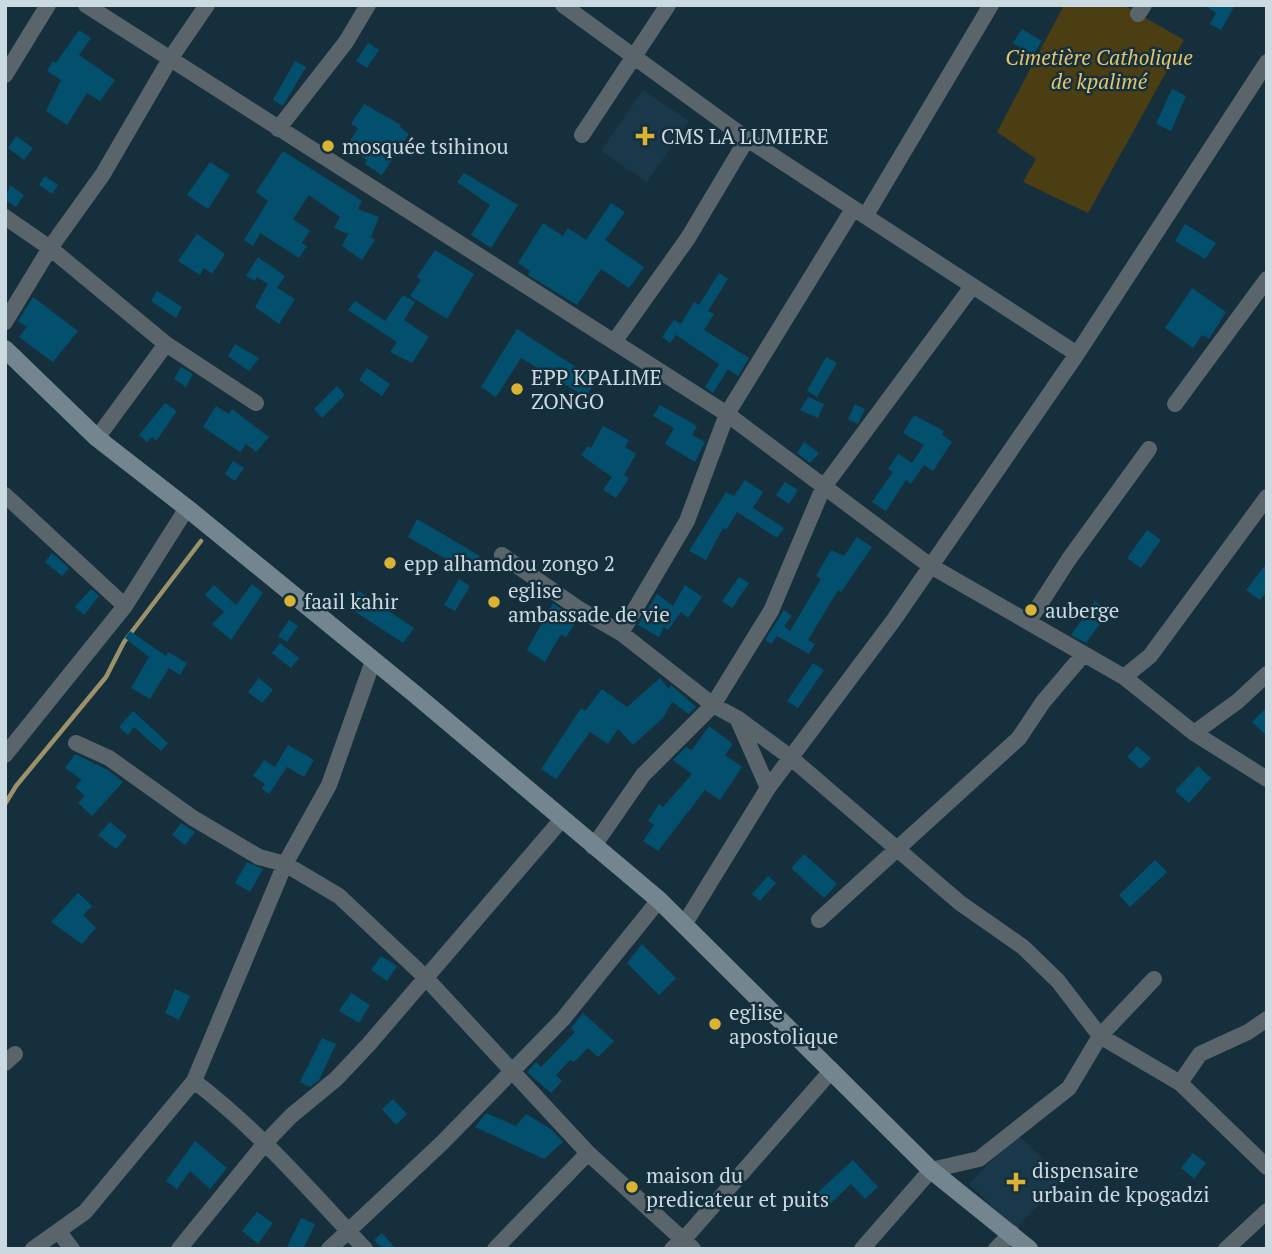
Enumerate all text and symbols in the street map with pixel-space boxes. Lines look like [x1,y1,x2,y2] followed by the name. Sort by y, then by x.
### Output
[1005,43,1193,95] park label: Cimetière Catholique de kpalimé
[661,122,829,150] place label: CMS LA LUMIERE
[635,126,655,146] marker: CMS LA LUMIERE
[342,132,509,160] place label: mosquée tsihinou
[320,138,336,154] marker: mosquée tsihinou
[531,363,662,415] place label: EPP KPALIME ZONGO
[509,381,525,397] marker: EPP KPALIME ZONGO
[404,549,615,577] place label: epp alhamdou zongo 2
[382,555,398,571] marker: epp alhamdou zongo 2
[508,576,670,628] place label: eglise ambassade de vie
[304,587,398,615] place label: faail kahir
[282,593,298,609] marker: faail kahir
[486,594,502,610] marker: eglise ambassade de vie
[1045,596,1119,624] place label: auberge
[1023,602,1039,618] marker: auberge
[729,998,838,1050] place label: eglise apostolique
[707,1016,723,1032] marker: eglise apostolique
[1032,1156,1210,1208] place label: dispensaire urbain de kpogadzi
[646,1161,829,1213] place label: maison du predicateur et puits
[1006,1172,1026,1192] marker: dispensaire urbain de kpogadzi
[624,1179,640,1195] marker: maison du predicateur et puits

